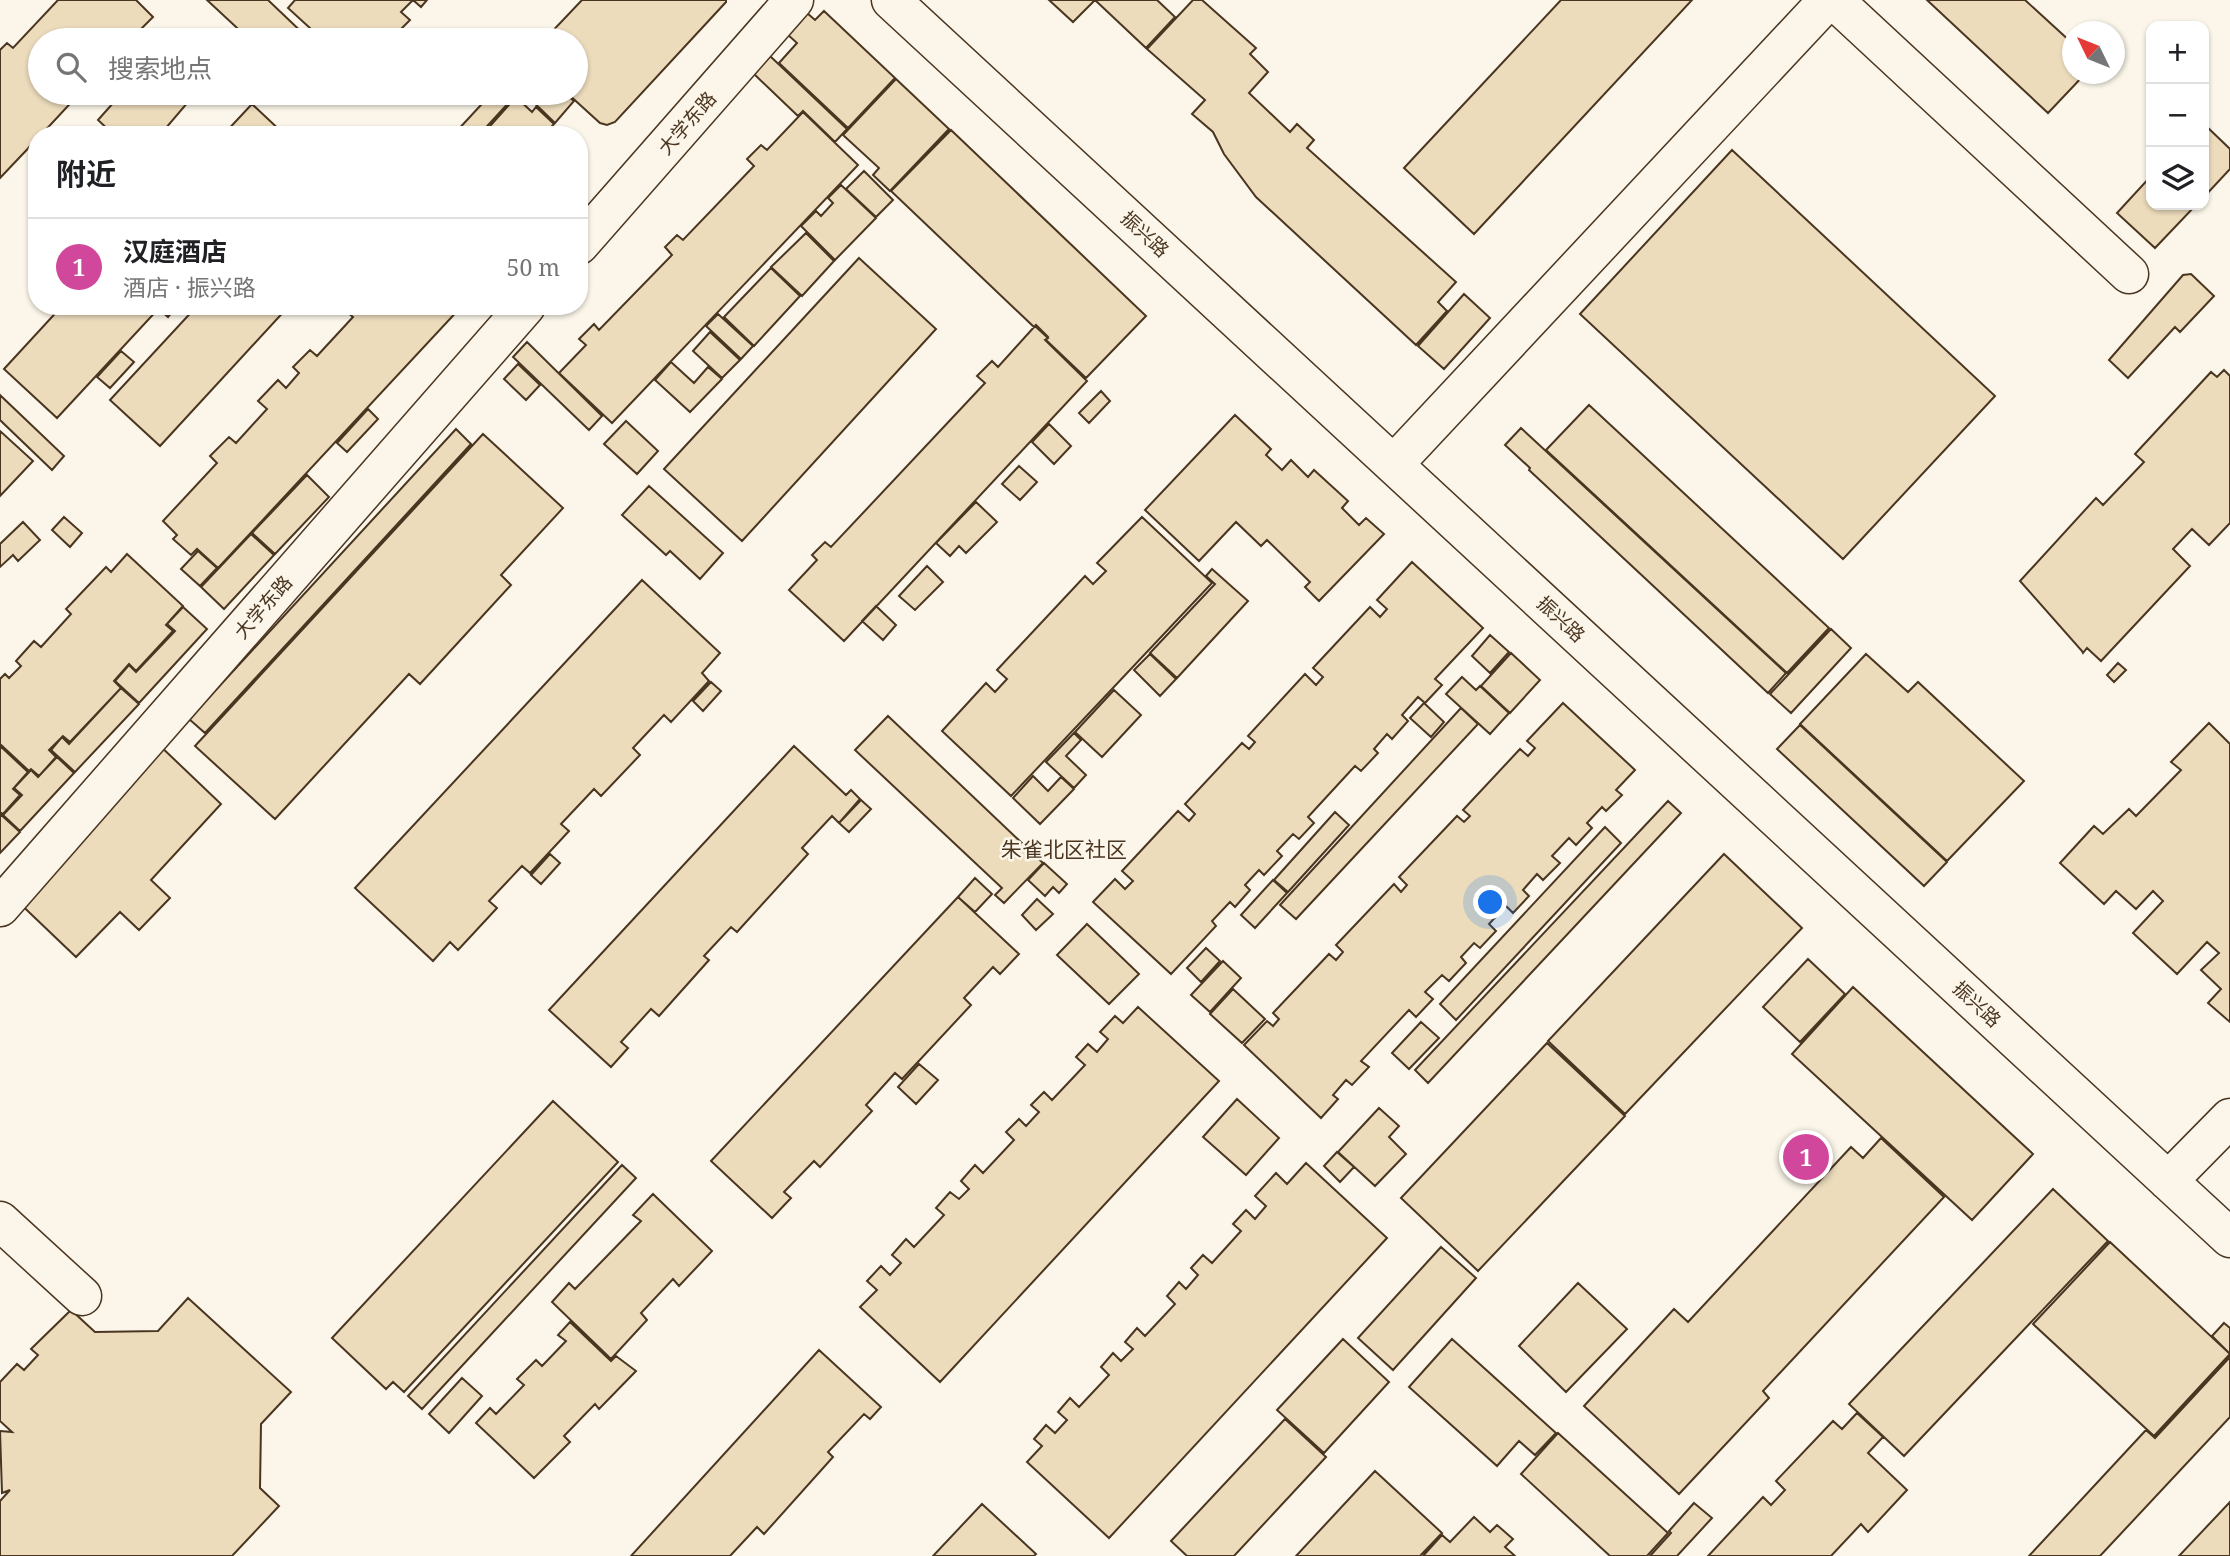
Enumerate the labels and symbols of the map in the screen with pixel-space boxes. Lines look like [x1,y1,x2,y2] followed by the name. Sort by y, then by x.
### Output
[2062,21,2125,84] north arrow
[652,86,722,160] street label: 大学东路
[1115,205,1175,263] street label: 振兴路
[228,570,298,644] street label: 大学东路
[1531,590,1591,648] street label: 振兴路
[1001,835,1127,863] district label: 朱雀北区社区
[1473,885,1507,919] your location
[1947,975,2007,1033] street label: 振兴路
[1783,1131,1829,1183] pin: 1

